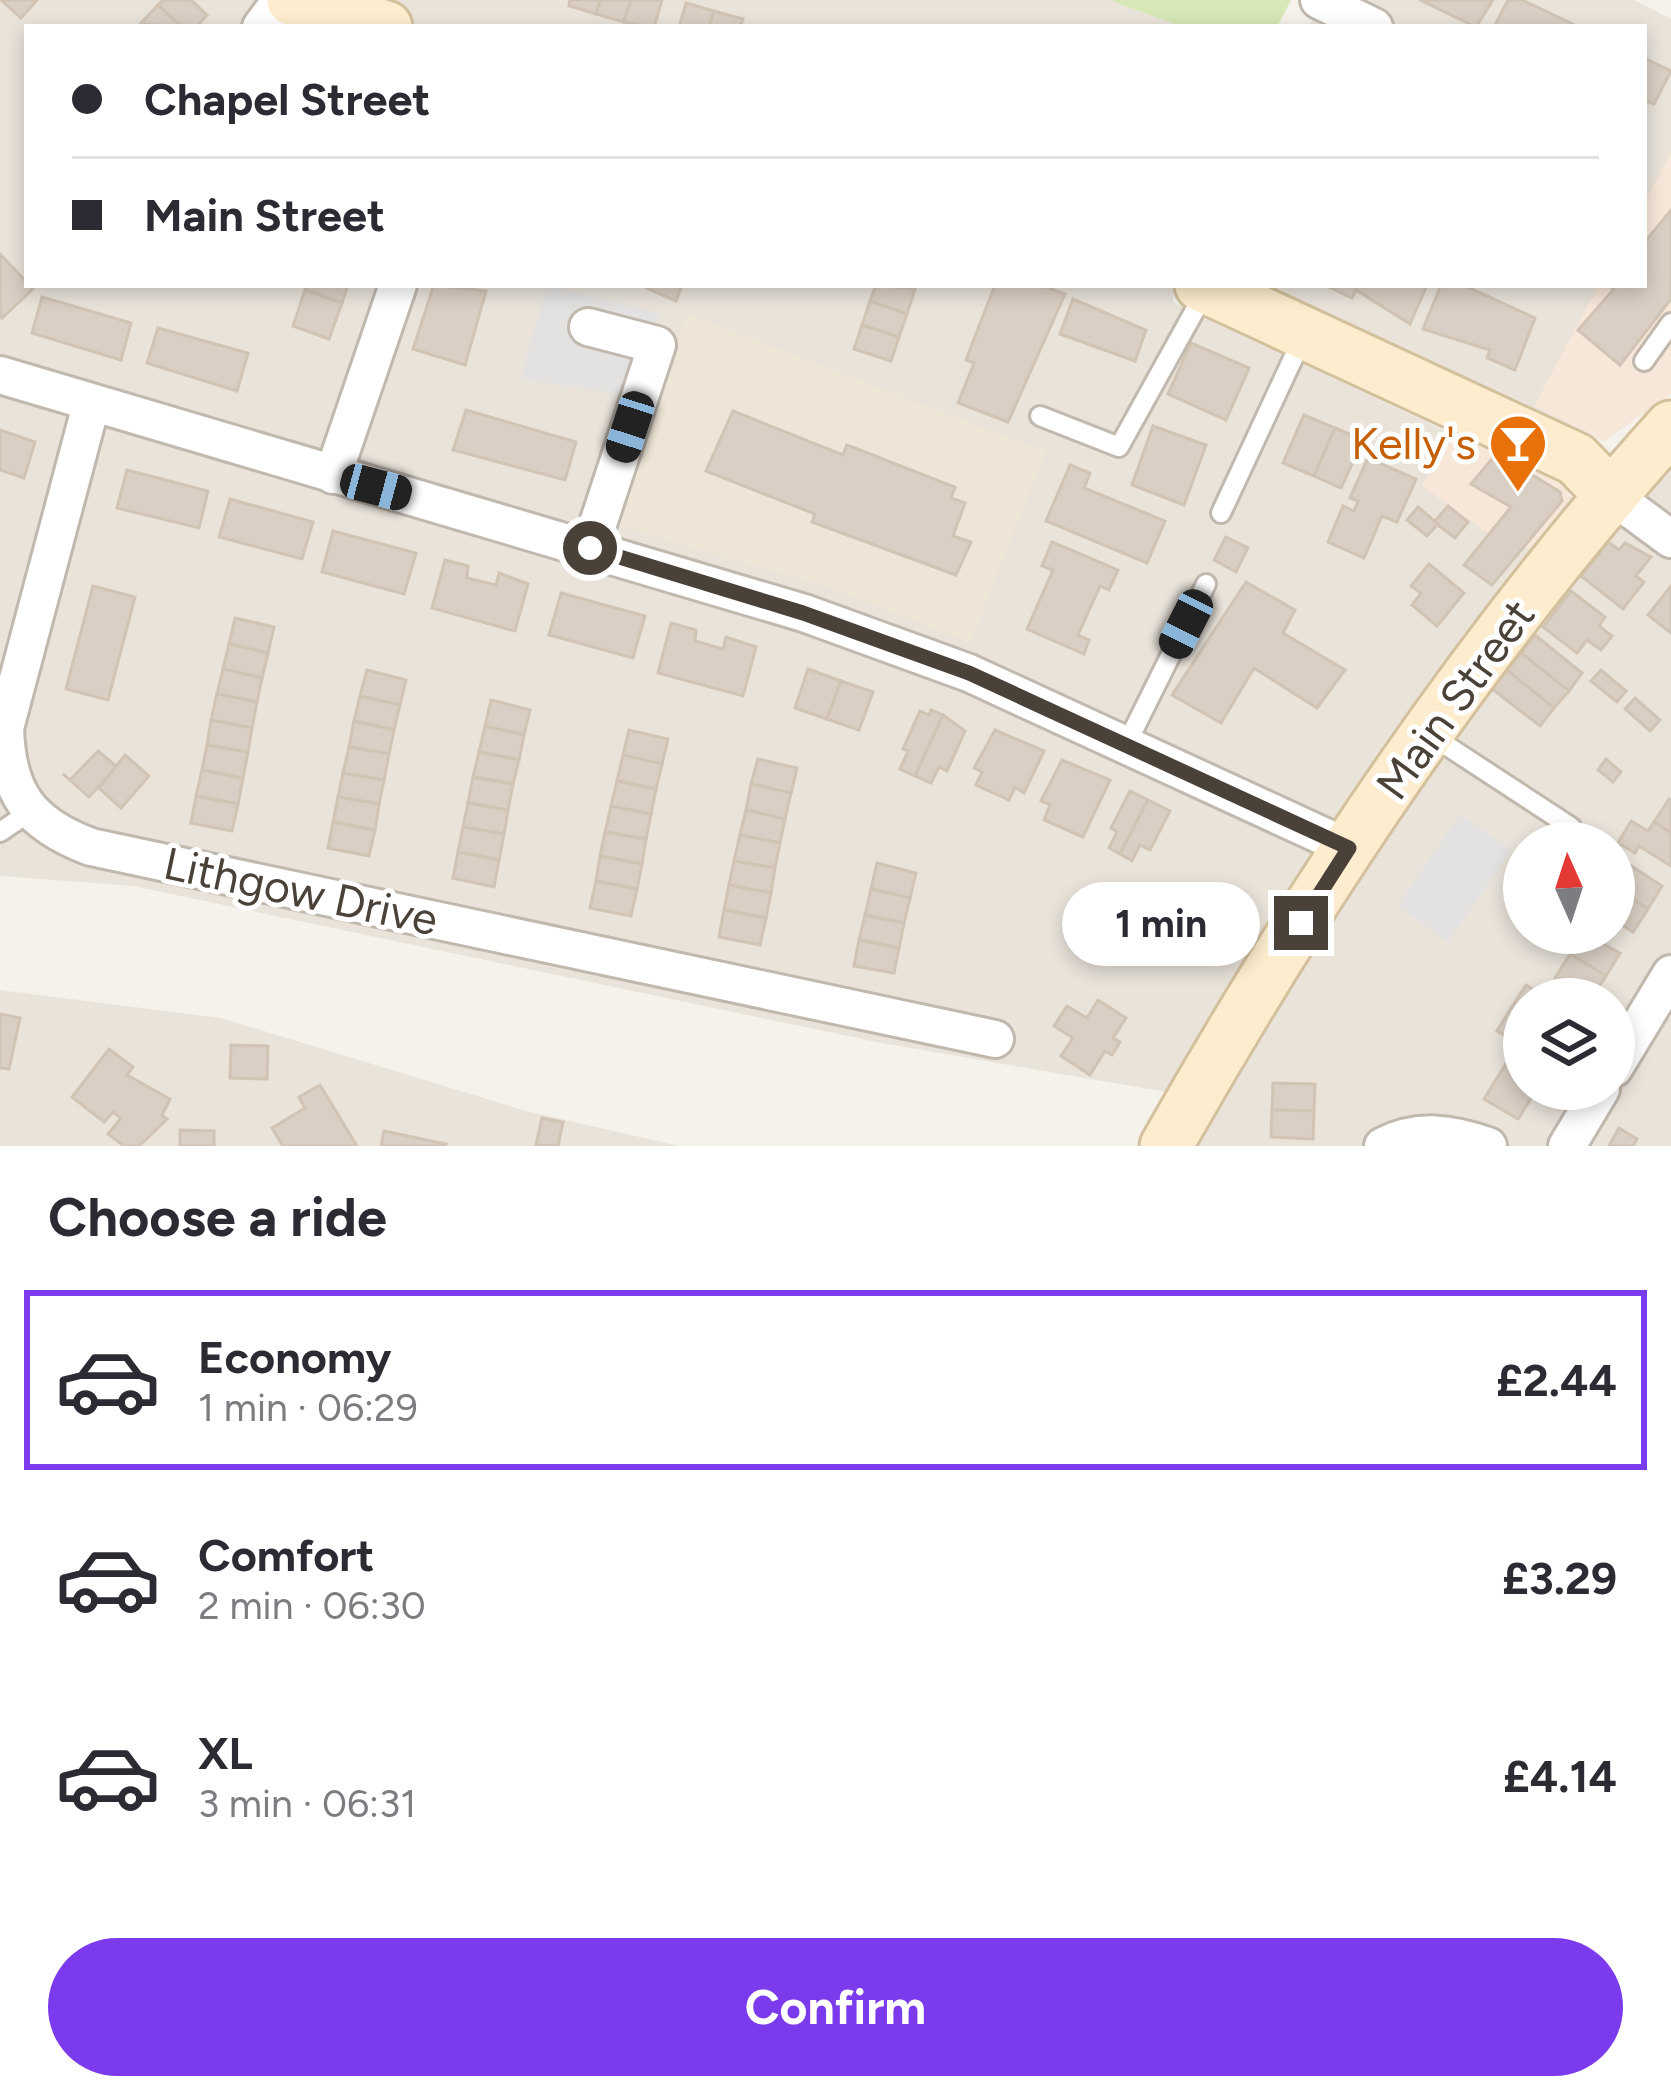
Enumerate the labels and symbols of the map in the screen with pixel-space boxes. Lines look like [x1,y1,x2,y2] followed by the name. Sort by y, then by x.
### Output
[602,387,658,467] car
[1487,412,1549,494] bar icon: Kelly's
[1351,416,1476,470] place label: Kelly's
[337,460,415,514] car
[563,521,617,575] route start
[1154,584,1218,664] car
[1364,589,1546,809] street label: Main Street
[1503,822,1635,954] north arrow
[159,836,443,946] street label: Lithgow Drive
[1061,881,1259,965] callout: 1 min
[1274,896,1328,950] route end

